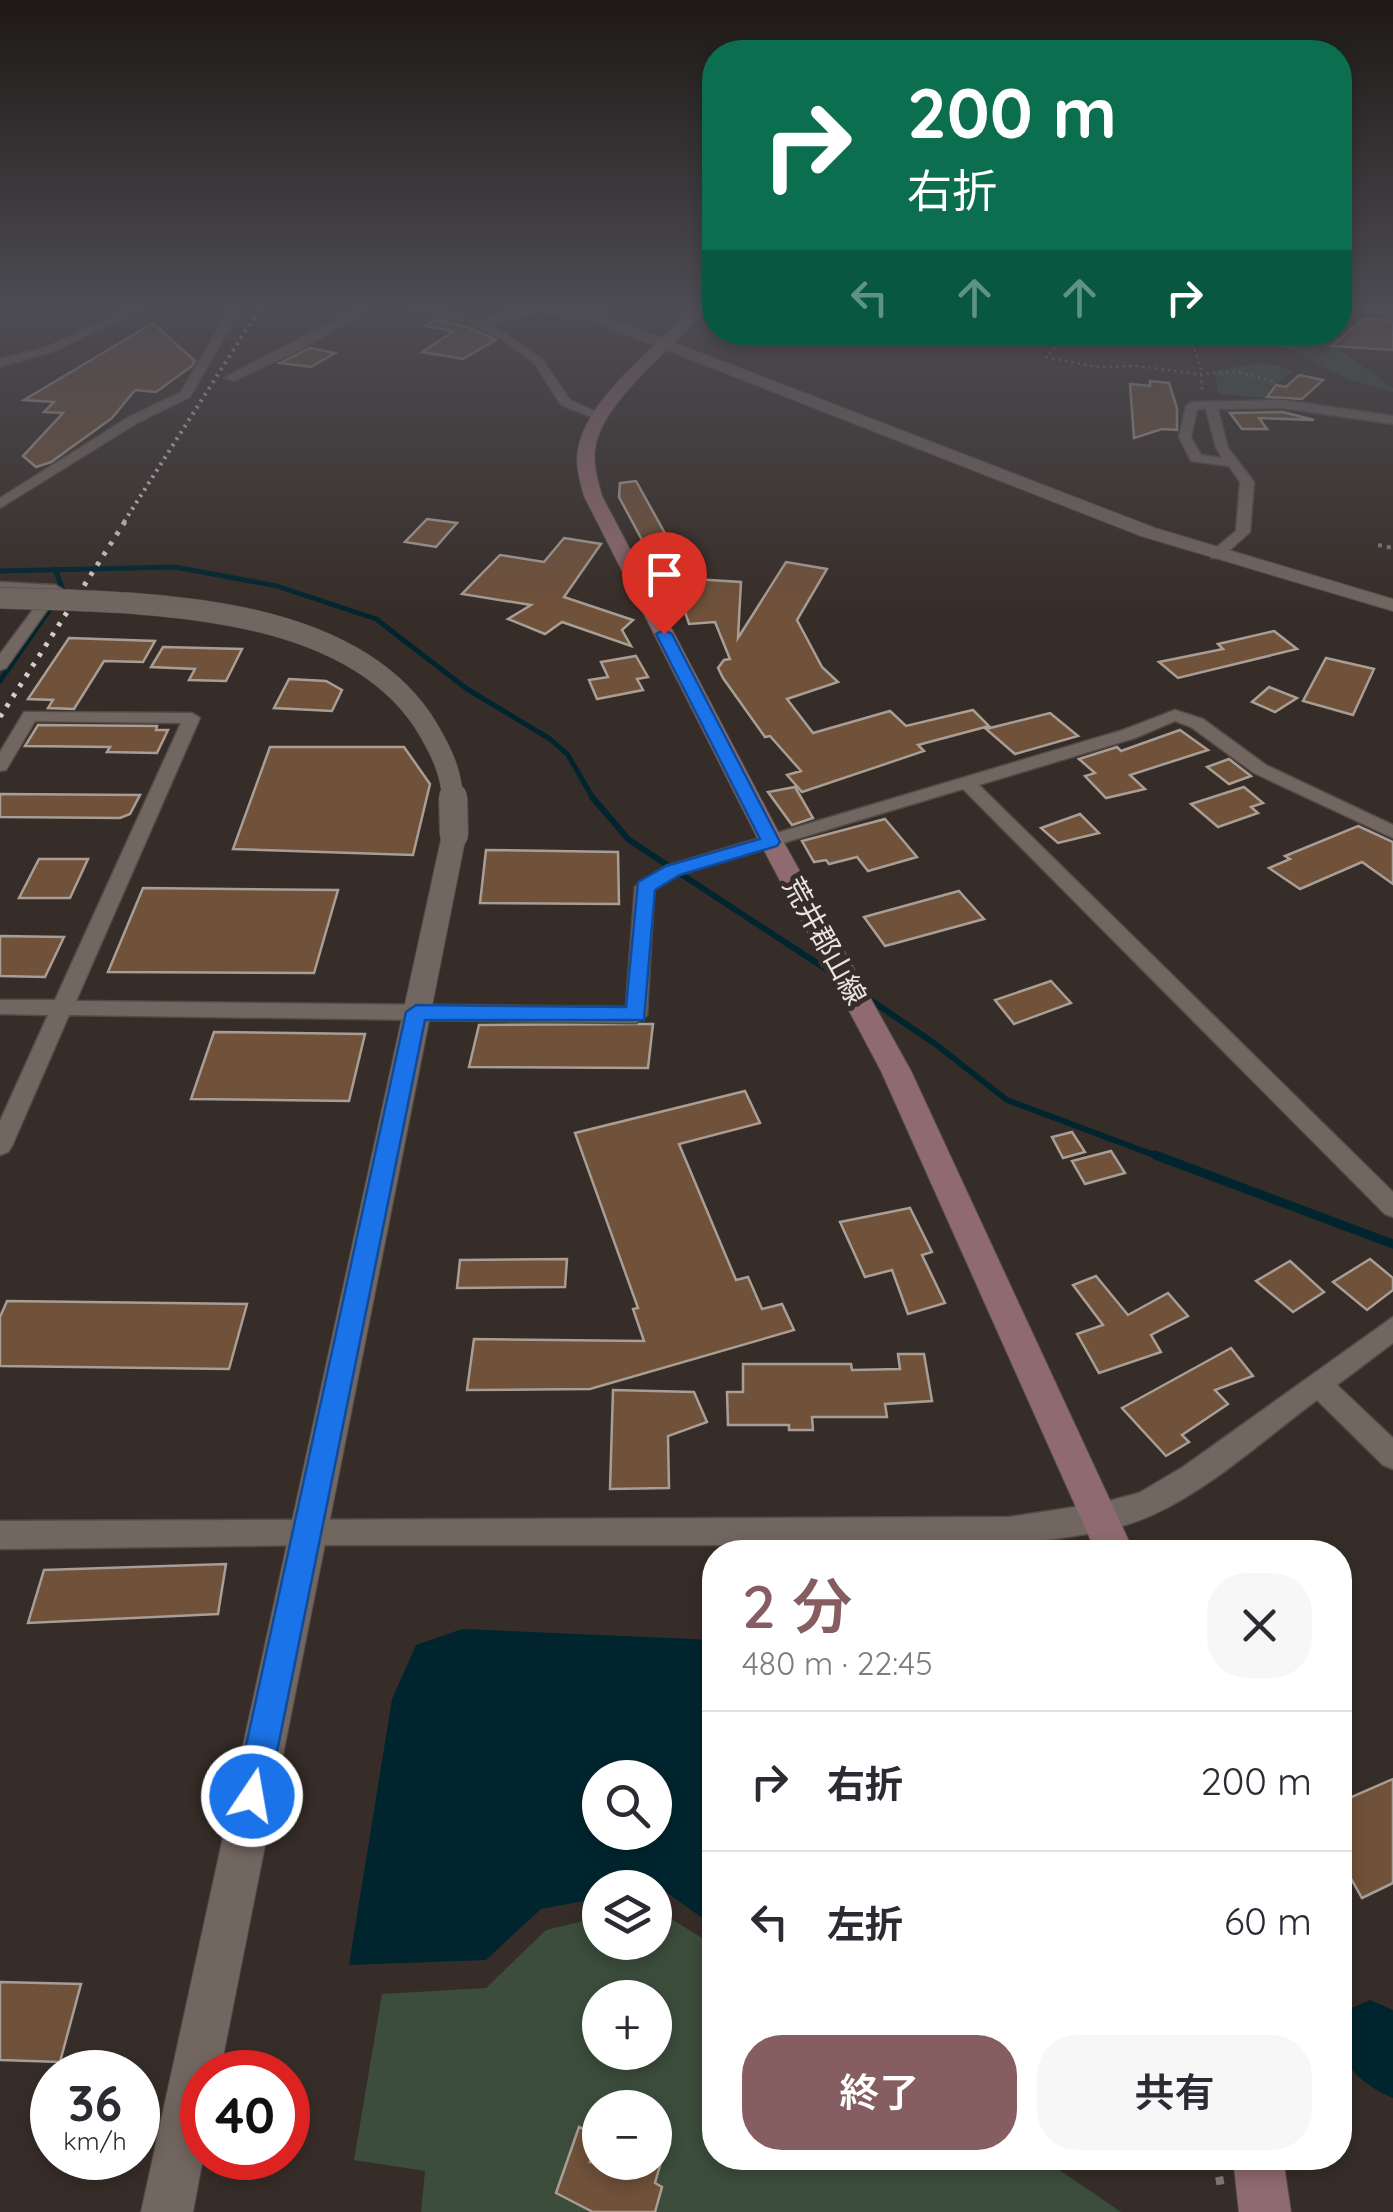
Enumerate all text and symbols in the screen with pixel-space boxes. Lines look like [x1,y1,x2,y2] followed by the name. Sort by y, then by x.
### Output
[907,68,1117,156] text: 200 m
[742,80,872,210] icon: right
[907,162,997,218] text: 右折
[842,270,897,325] icon: left
[947,270,1002,325] icon: ahead
[1052,270,1107,325] icon: ahead
[1157,270,1212,325] icon: right
[622,532,707,635] pin
[637,547,692,602] icon: arrive
[776,871,875,1010] street label: 荒井郡山線
[742,1568,853,1643] text: 2 分
[1207,1573,1312,1678] button: close
[742,1643,933,1683] text: 480 m · 22:45
[200,1744,304,1848] position arrow
[742,1754,797,1809] icon: right
[1201,1757,1312,1805] text: 200 m
[582,1760,672,2180] map controls
[582,1760,672,1850] button: search
[827,1760,903,1808] text: 右折
[582,1870,672,1960] button: layers
[742,1894,797,1949] icon: left
[1224,1897,1312,1945] text: 60 m
[827,1900,903,1948] text: 左折
[582,1980,672,2070] button: +
[742,2035,1017,2150] button: 終了
[1037,2035,1312,2150] button: 共有
[180,2050,310,2180] speed limit sign: 40
[68,2071,122,2134] text: 36
[582,2090,672,2180] button: −
[63,2125,127,2156] text: km/h

